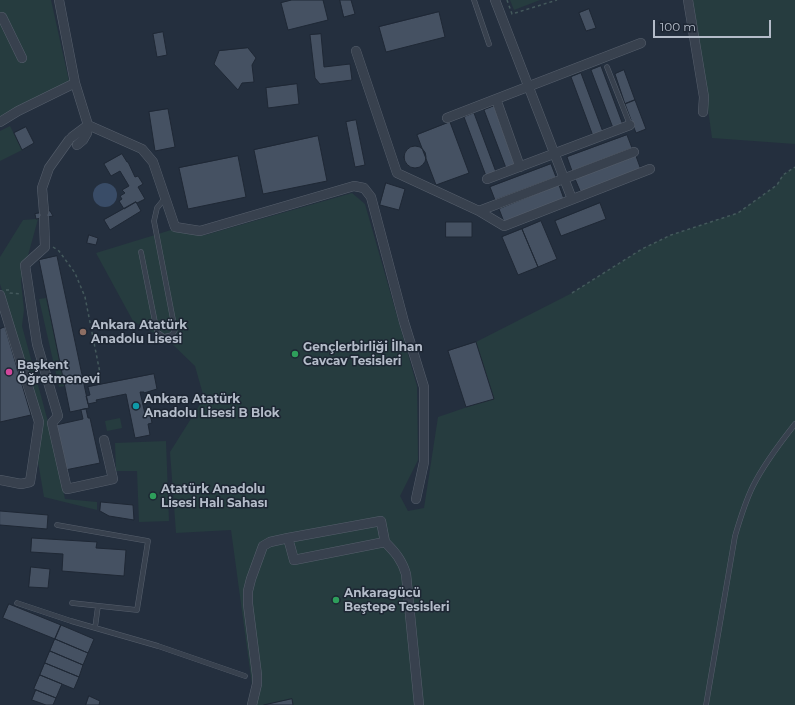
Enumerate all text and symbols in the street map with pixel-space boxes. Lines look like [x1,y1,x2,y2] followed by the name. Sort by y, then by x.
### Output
[655,12,773,38] scale bar
[660,19,696,34] text: 100 m
[91,318,187,346] place label: Ankara Atatürk Anadolu Lisesi
[78,327,88,337] marker: Ankara Atatürk Anadolu Lisesi
[303,340,423,368] place label: Gençlerbirliği İlhan Cavcav Tesisleri
[290,349,300,359] marker: Gençlerbirliği İlhan Cavcav Tesisleri
[17,358,100,386] place label: Başkent Öğretmenevi
[4,367,14,377] marker: Başkent Öğretmenevi
[144,392,280,420] place label: Ankara Atatürk Anadolu Lisesi B Blok
[131,401,141,411] marker: Ankara Atatürk Anadolu Lisesi B Blok
[161,482,268,510] place label: Atatürk Anadolu Lisesi Halı Sahası
[148,491,158,501] marker: Atatürk Anadolu Lisesi Halı Sahası
[344,586,450,614] place label: Ankaragücü Beştepe Tesisleri
[331,595,341,605] marker: Ankaragücü Beştepe Tesisleri

